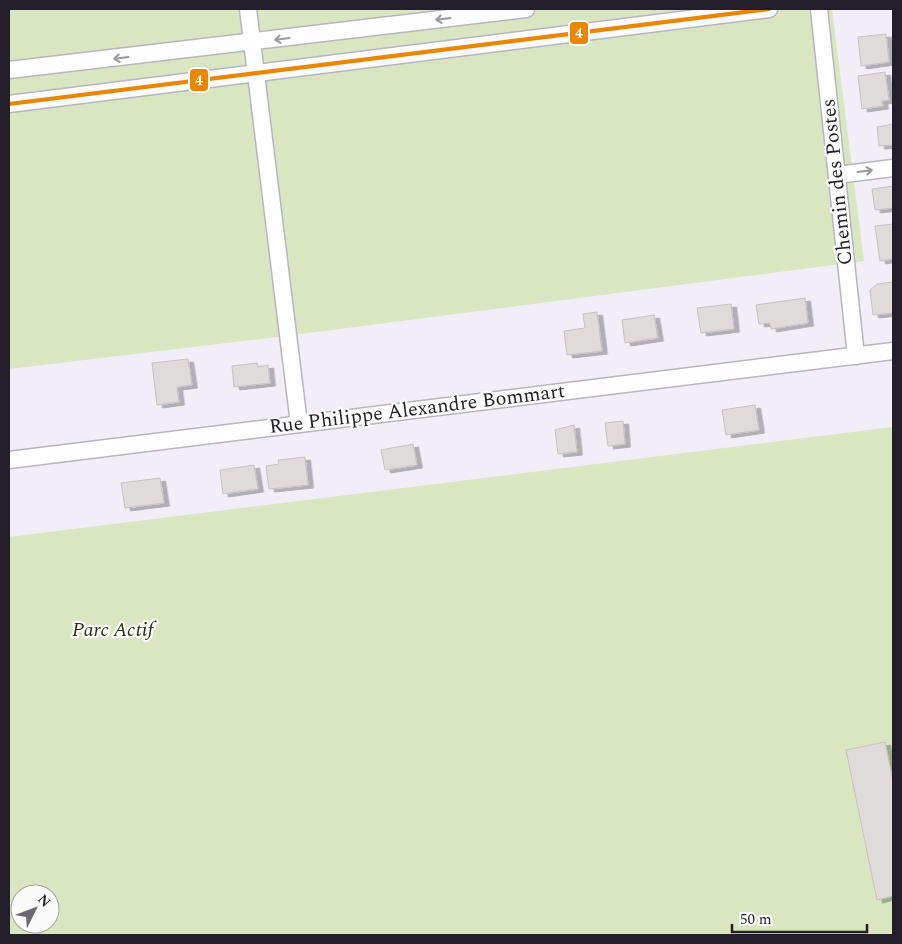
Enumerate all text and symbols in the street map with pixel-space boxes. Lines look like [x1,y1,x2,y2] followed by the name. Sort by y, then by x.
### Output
[436,14,452,24] one-way arrow
[569,21,589,45] line badge: 4
[575,23,583,44] text: 4
[274,34,290,44] one-way arrow
[113,53,129,63] one-way arrow
[189,68,209,92] line badge: 4
[195,70,203,91] text: 4
[813,97,861,267] street label: Chemin des Postes
[857,166,873,176] one-way arrow
[267,376,567,442] street label: Rue Philippe Alexandre Bommart
[72,615,158,645] park label: Parc Actif
[10,884,60,934] north arrow
[33,889,56,912] text: N
[732,902,867,934] scale bar
[740,908,772,931] text: 50 m

